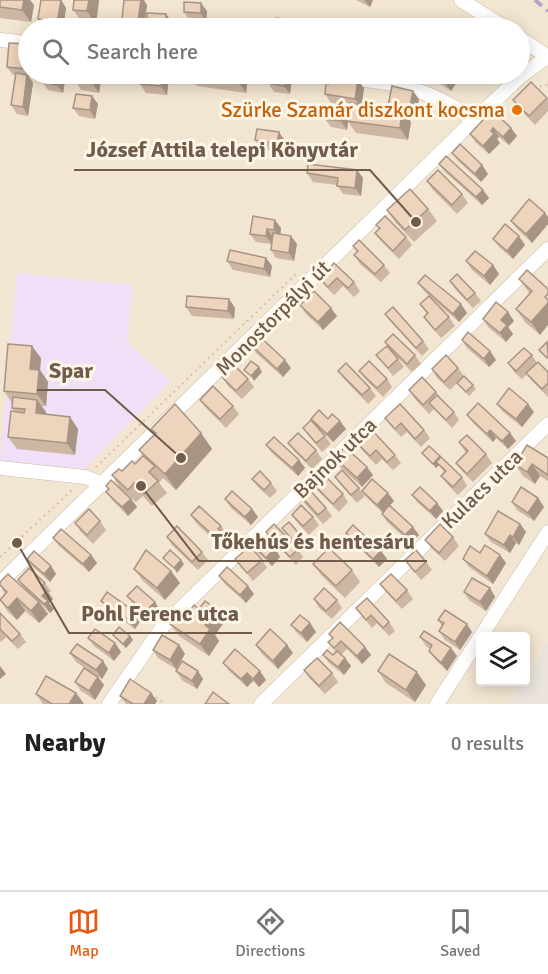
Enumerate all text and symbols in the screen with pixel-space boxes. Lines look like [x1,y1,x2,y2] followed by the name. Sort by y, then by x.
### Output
[18,18,530,84] search box
[39,35,72,68] icon: search
[87,38,198,65] text: Search here
[221,97,505,123] place label: Szürke Szamár diszkont kocsma
[510,103,524,117] marker: Szürke Szamár diszkont kocsma
[74,130,370,170] callout: József Attila telepi Könyvtár
[86,136,358,163] text: József Attila telepi Könyvtár
[210,255,336,381] street label: Monostorpályi út
[37,350,105,390] callout: Spar
[49,357,93,384] text: Spar
[288,412,382,504] street label: Bajnok utca
[436,444,528,534] street label: Kulacs utca
[199,521,427,561] callout: Tőkehús és hentesáru
[211,528,415,555] text: Tőkehús és hentesáru
[69,593,252,633] callout: Pohl Ferenc utca
[81,600,239,627] text: Pohl Ferenc utca
[476,632,530,686] map controls
[476,632,530,686] button: layers
[24,727,105,759] text: Nearby
[451,731,524,756] text: 0 results
[67,905,100,961] tab: Map
[235,905,305,961] tab: Directions
[440,905,481,961] tab: Saved

